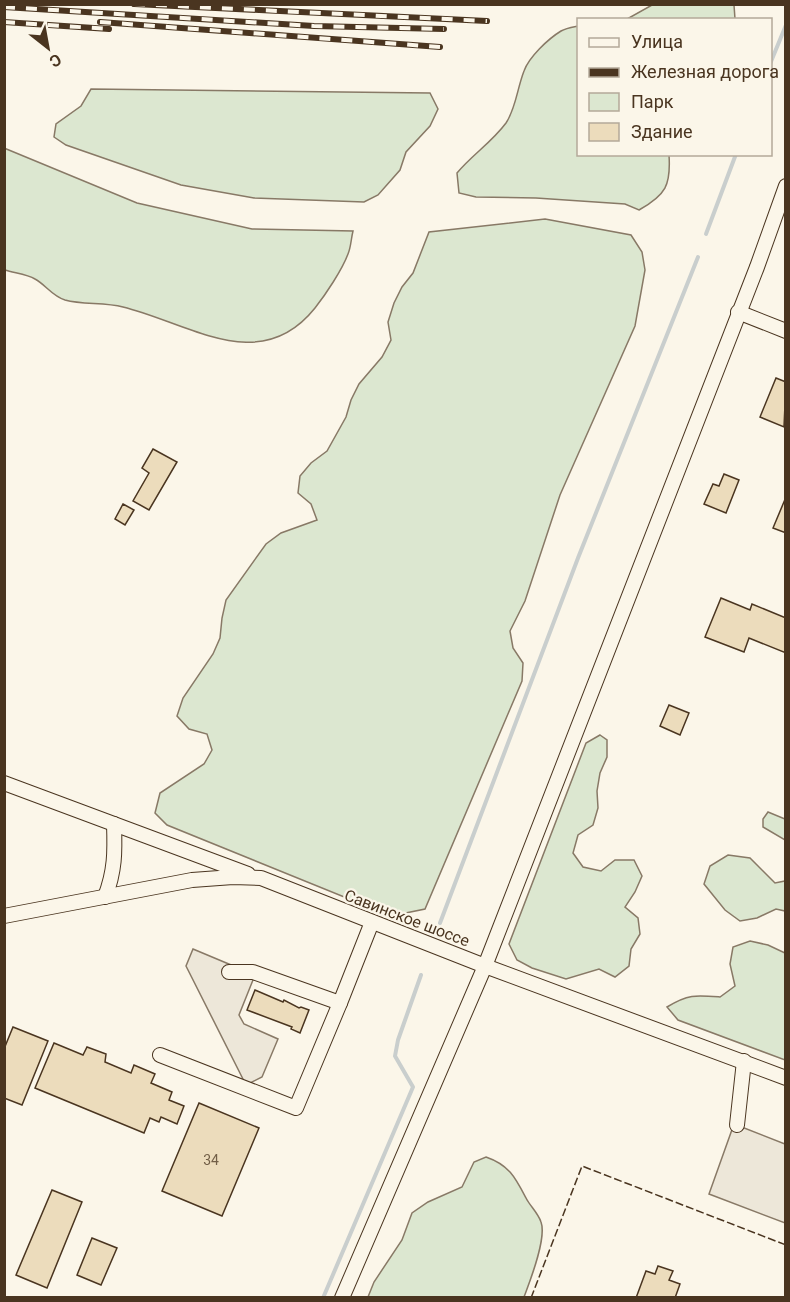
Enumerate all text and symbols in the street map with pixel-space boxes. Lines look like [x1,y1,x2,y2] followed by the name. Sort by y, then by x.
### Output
[18,18,78,78] north arrow
[577,18,772,156] legend
[631,31,683,52] text: Улица
[46,50,65,71] text: С
[631,61,779,82] text: Железная дорога
[631,91,674,112] text: Парк
[631,121,693,142] text: Здание
[342,885,472,951] street label: Савинское шоссе
[203,1152,219,1168] house number: 34

